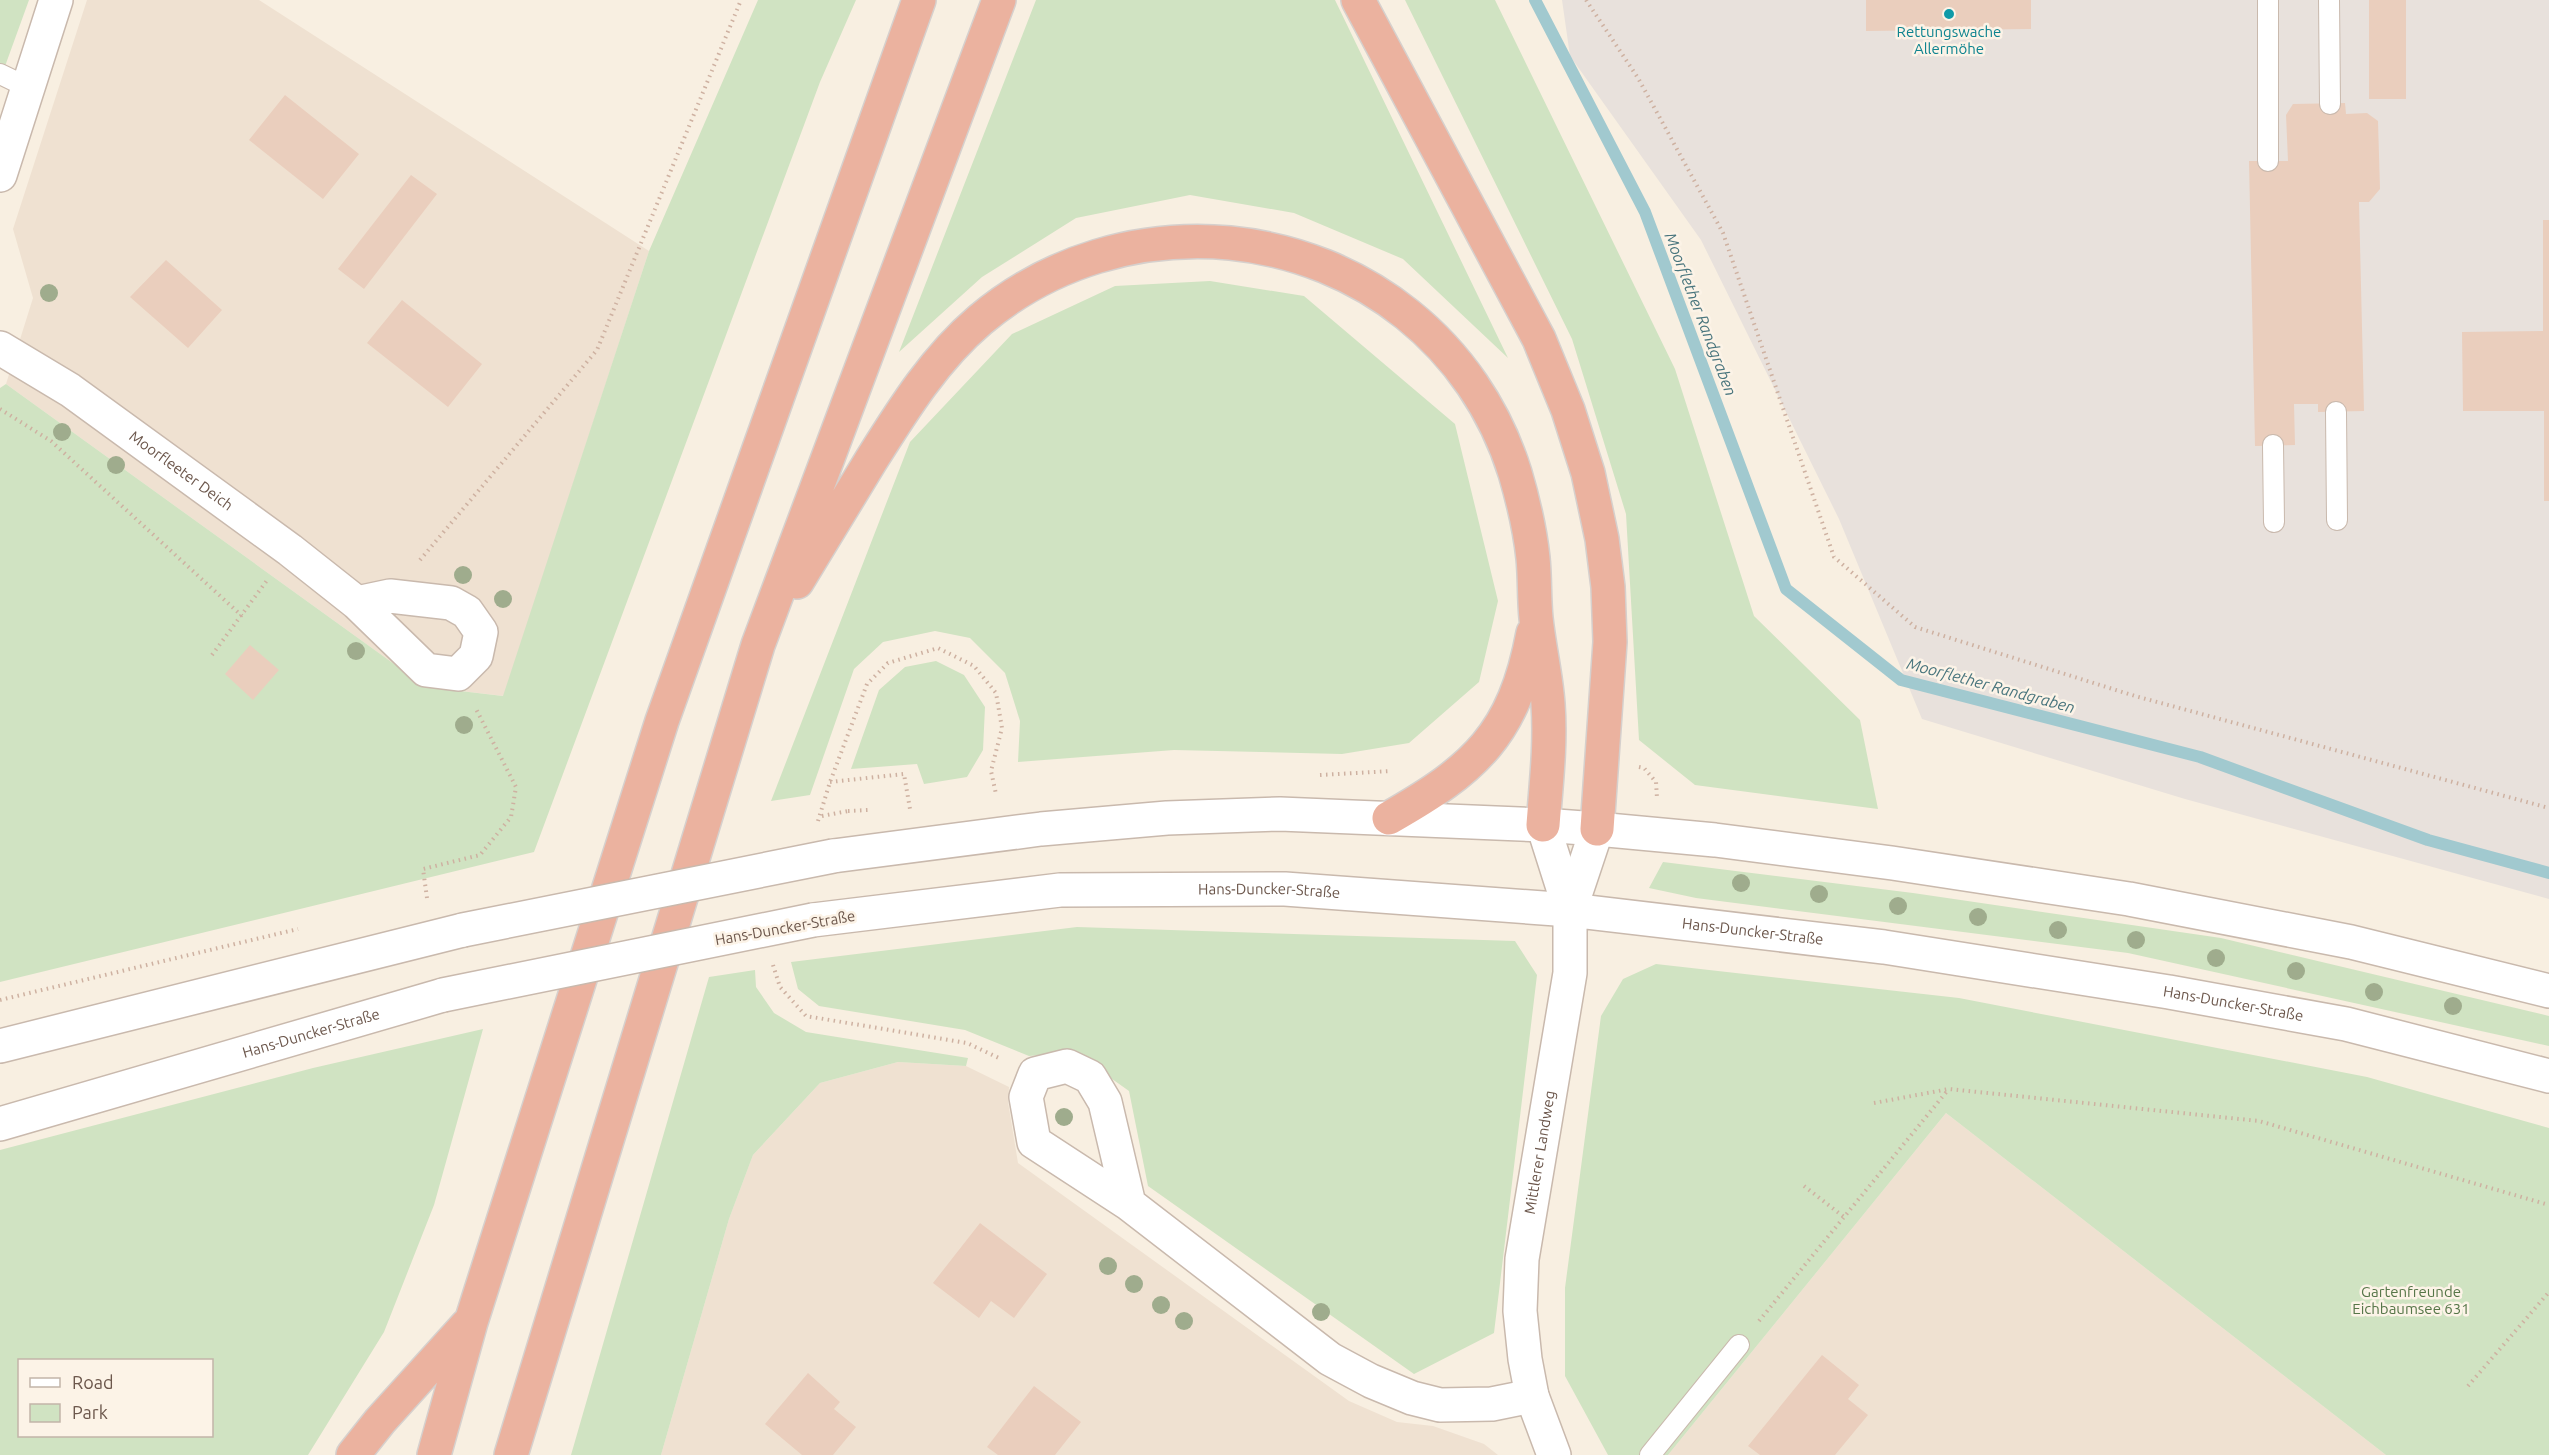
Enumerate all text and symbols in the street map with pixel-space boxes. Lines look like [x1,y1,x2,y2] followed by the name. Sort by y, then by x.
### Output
[1942,7,1956,21] marker: Rettungswache Allermöhe
[1897,23,2001,57] place label: Rettungswache Allermöhe
[1661,230,1740,398] water label: Moorflether Randgraben
[126,427,236,514] street label: Moorfleeter Deich
[1905,654,2077,717] water label: Moorflether Randgraben
[1198,880,1341,901] street label: Hans-Duncker-Straße
[713,907,856,948] street label: Hans-Duncker-Straße
[1681,914,1824,948] street label: Hans-Duncker-Straße
[2162,982,2305,1024] street label: Hans-Duncker-Straße
[240,1005,382,1061] street label: Hans-Duncker-Straße
[1521,1089,1558,1215] street label: Mittlerer Landweg
[2352,1283,2470,1317] park label: Gartenfreunde Eichbaumsee 631
[18,1359,213,1437] legend
[72,1372,114,1392] text: Road
[72,1402,108,1422] text: Park

